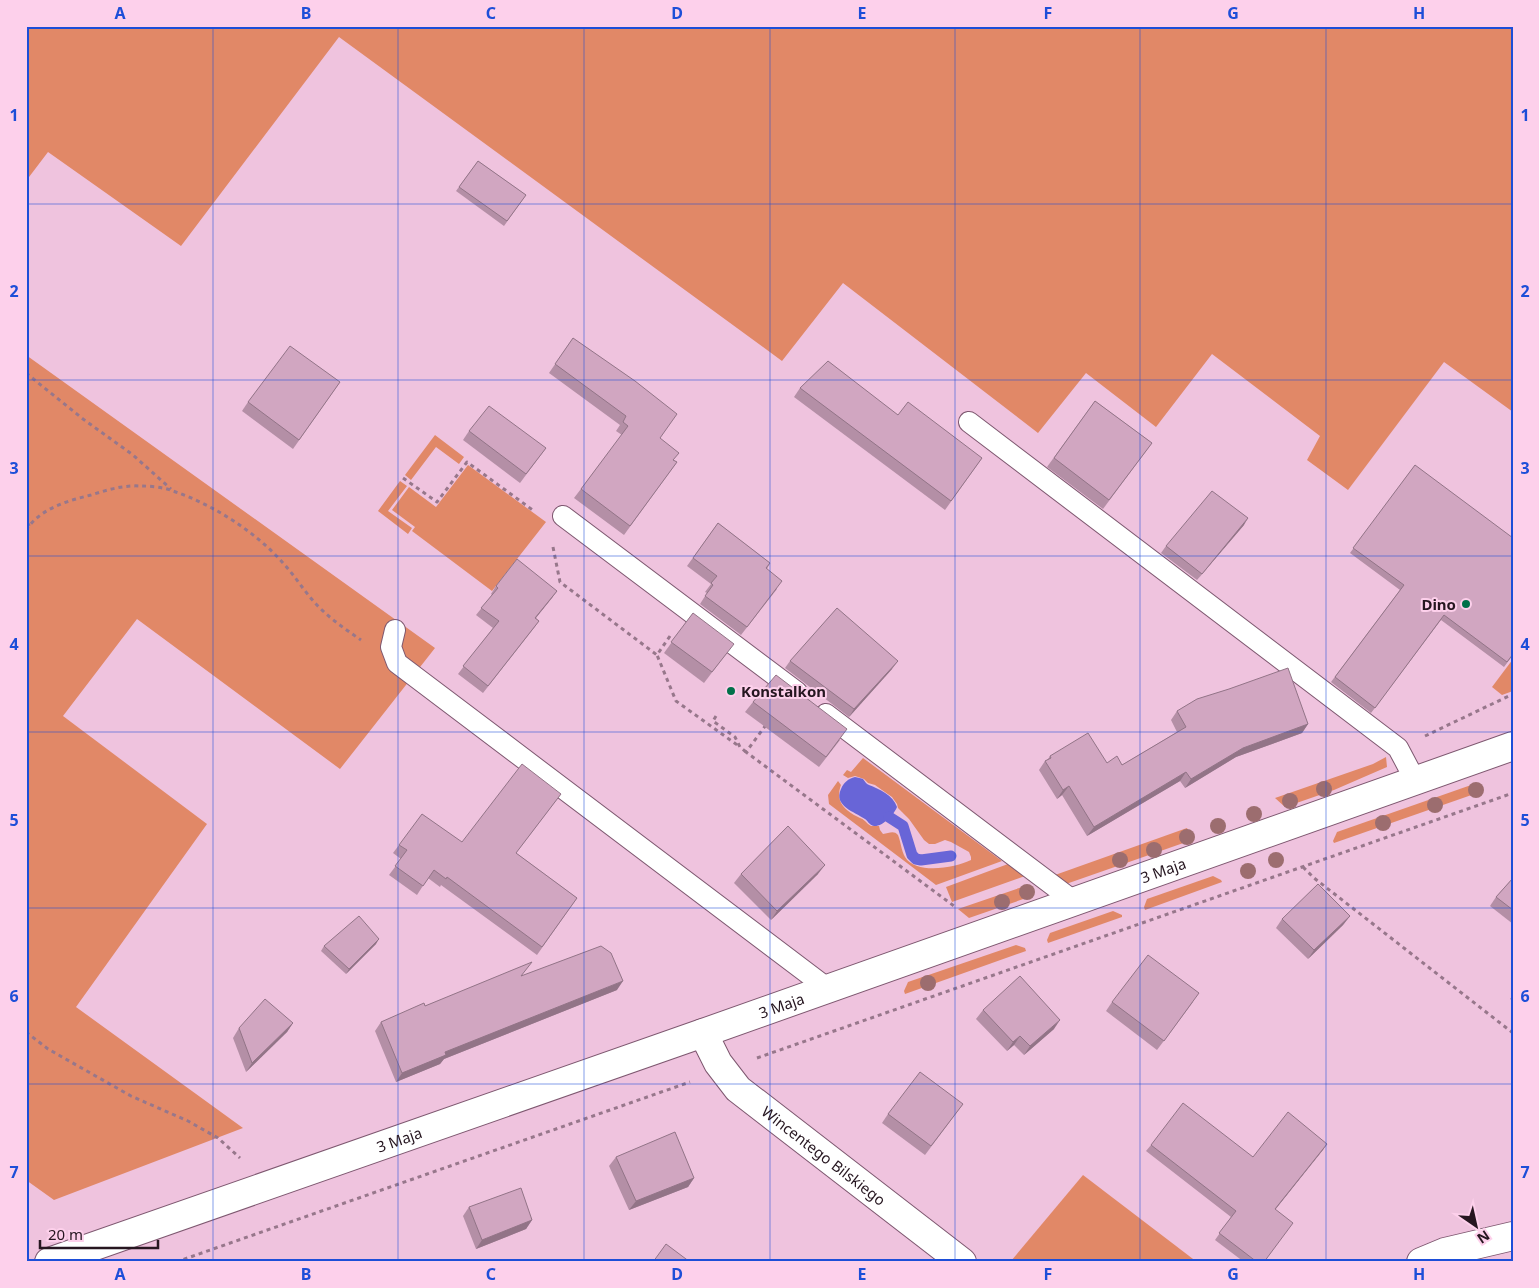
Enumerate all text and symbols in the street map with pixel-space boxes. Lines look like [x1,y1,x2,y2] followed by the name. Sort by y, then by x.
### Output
[114,2,126,24] text: A
[301,2,311,24] text: B
[486,2,496,24] text: C
[671,2,683,24] text: D
[858,2,867,24] text: E
[1044,2,1052,24] text: F
[1227,2,1239,24] text: G
[1413,2,1425,24] text: H
[9,104,19,126] text: 1
[1520,104,1530,126] text: 1
[9,280,19,302] text: 2
[1520,280,1530,302] text: 2
[9,457,19,479] text: 3
[1520,457,1530,479] text: 3
[1421,594,1456,614] place label: Dino
[1460,598,1472,610] marker: Dino
[9,633,19,655] text: 4
[1520,633,1530,655] text: 4
[741,681,826,701] place label: Konstalkon
[725,685,737,697] marker: Konstalkon
[9,809,19,831] text: 5
[1520,809,1530,831] text: 5
[1138,853,1188,887] street label: 3 Maja
[9,985,19,1007] text: 6
[1520,985,1530,1007] text: 6
[756,988,807,1023] street label: 3 Maja
[758,1101,890,1210] street label: Wincentego Bilskiego
[374,1122,425,1157] street label: 3 Maja
[9,1161,19,1183] text: 7
[1520,1161,1530,1183] text: 7
[1452,1200,1502,1250] north arrow
[40,1218,158,1250] scale bar
[48,1224,83,1244] text: 20 m
[1474,1226,1494,1248] text: N
[114,1263,126,1285] text: A
[301,1263,311,1285] text: B
[486,1263,496,1285] text: C
[671,1263,683,1285] text: D
[858,1263,867,1285] text: E
[1044,1263,1052,1285] text: F
[1227,1263,1239,1285] text: G
[1413,1263,1425,1285] text: H

